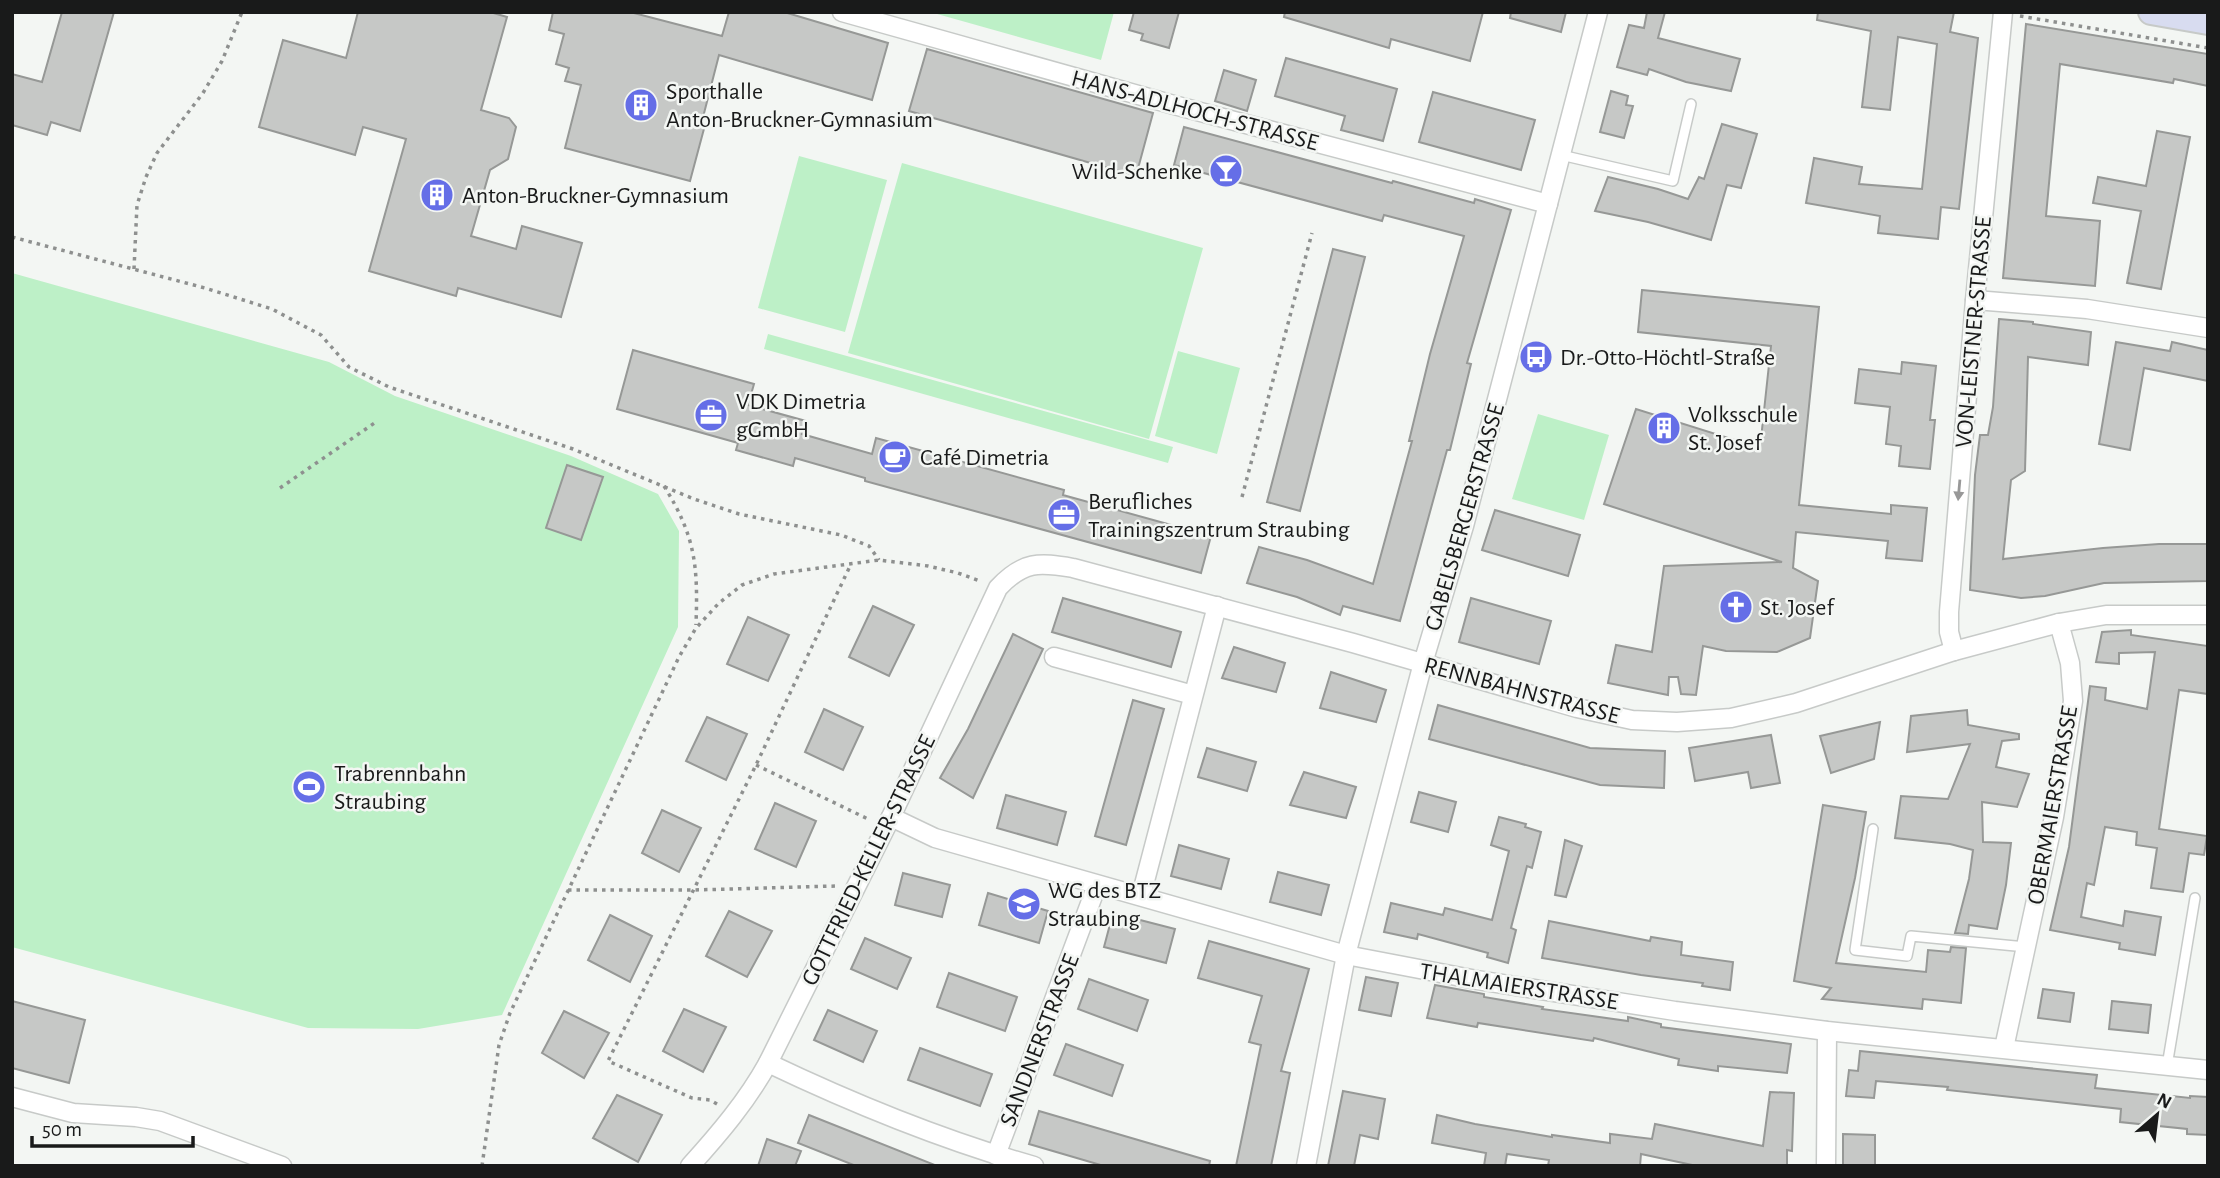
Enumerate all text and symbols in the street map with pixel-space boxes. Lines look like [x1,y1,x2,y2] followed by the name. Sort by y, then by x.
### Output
[1069,66,1321,156] street label: HANS-ADLHOCH-STRASSE
[666,80,933,132] place label: Sporthalle Anton-Bruckner-Gymnasium
[622,86,660,124] building icon: Sporthalle Anton-Bruckner-Gymnasium
[1207,152,1245,190] bar icon: Wild-Schenke
[1071,160,1202,184] place label: Wild-Schenke
[418,176,456,214] building icon: Anton-Bruckner-Gymnasium
[462,184,729,208] place label: Anton-Bruckner-Gymnasium
[1952,215,1996,449] street label: VON-LEISTNER-STRASSE
[1517,338,1555,376] bus stop icon: Dr.-Otto-Höchtl-Straße
[1560,346,1775,370] place label: Dr.-Otto-Höchtl-Straße
[736,390,866,442] place label: VDK Dimetria gGmbH
[692,396,730,434] office icon: VDK Dimetria gGmbH
[1421,401,1509,634] street label: GABELSBERGERSTRASSE
[1688,403,1798,455] place label: Volksschule St. Josef
[1645,409,1683,447] building icon: Volksschule St. Josef
[876,438,914,476] cafe icon: Café Dimetria
[920,446,1049,470] place label: Café Dimetria
[1953,479,1964,501] one-way arrow
[1088,490,1350,542] place label: Berufliches Trainingszentrum Straubing
[1045,496,1083,534] office icon: Berufliches Trainingszentrum Straubing
[1717,588,1755,626] church icon: St. Josef
[1760,596,1835,620] place label: St. Josef
[1421,653,1623,729] street label: RENNBAHNSTRASSE
[2024,704,2082,906] street label: OBERMAIERSTRASSE
[798,731,940,989] street label: GOTTFRIED-KELLER-STRASSE
[334,762,466,814] place label: Trabrennbahn Straubing
[290,768,328,806] sports icon: Trabrennbahn Straubing
[1048,879,1161,931] place label: WG des BTZ Straubing
[1005,885,1043,923] school or university icon: WG des BTZ Straubing
[996,950,1084,1130] street label: SANDNERSTRASSE
[1418,959,1620,1015] street label: THALMAIERSTRASSE
[2122,1080,2192,1150] north arrow
[2154,1090,2175,1113] text: N
[32,1104,192,1148] scale bar
[42,1119,82,1140] text: 50 m

